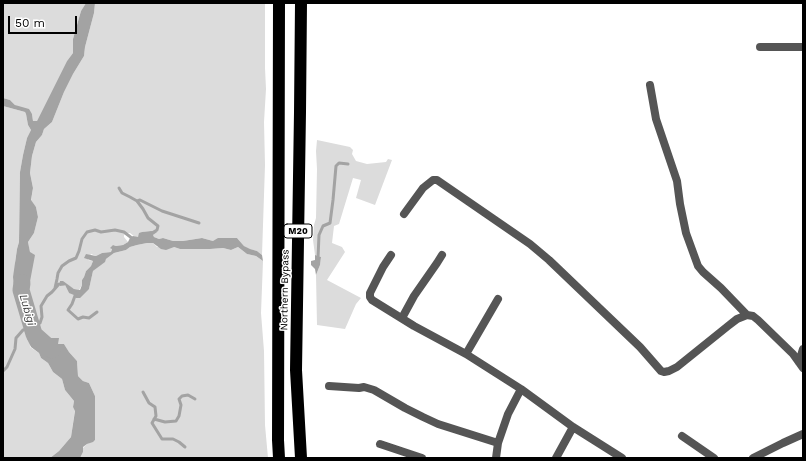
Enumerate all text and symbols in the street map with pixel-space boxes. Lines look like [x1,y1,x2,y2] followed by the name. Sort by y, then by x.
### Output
[10,8,79,34] scale bar
[15,16,45,30] text: 50 m
[284,224,312,238] road number: M20
[278,249,292,331] street label: Northern Bypass
[16,293,38,327] water label: Lubigi

